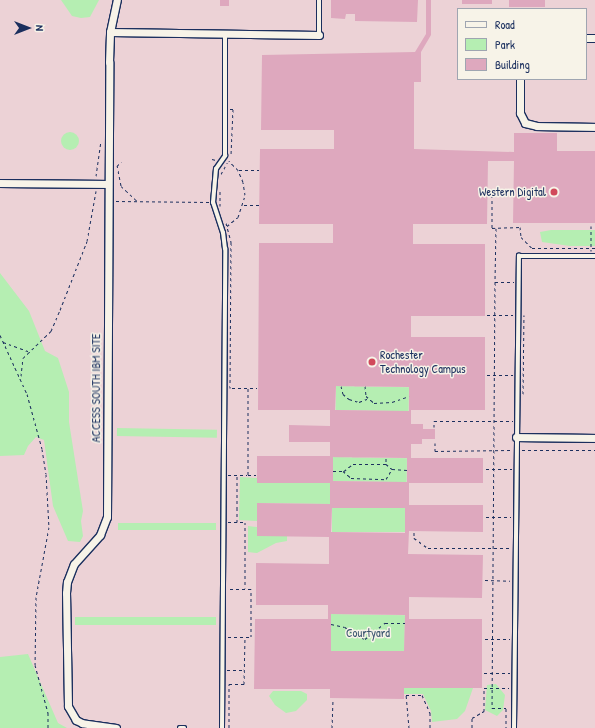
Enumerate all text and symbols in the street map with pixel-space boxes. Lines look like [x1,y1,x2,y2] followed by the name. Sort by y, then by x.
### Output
[8,8,48,48] north arrow
[457,8,587,80] legend
[495,16,515,33] text: Road
[33,25,47,31] text: N
[495,36,515,53] text: Park
[495,56,530,73] text: Building
[479,185,546,199] place label: Western Digital
[549,187,559,197] marker: Western Digital
[89,334,103,442] street label: ACCESS SOUTH IBM SITE
[380,348,466,376] place label: Rochester Technology Campus
[367,357,377,367] marker: Rochester Technology Campus
[346,626,390,640] park label: Courtyard

